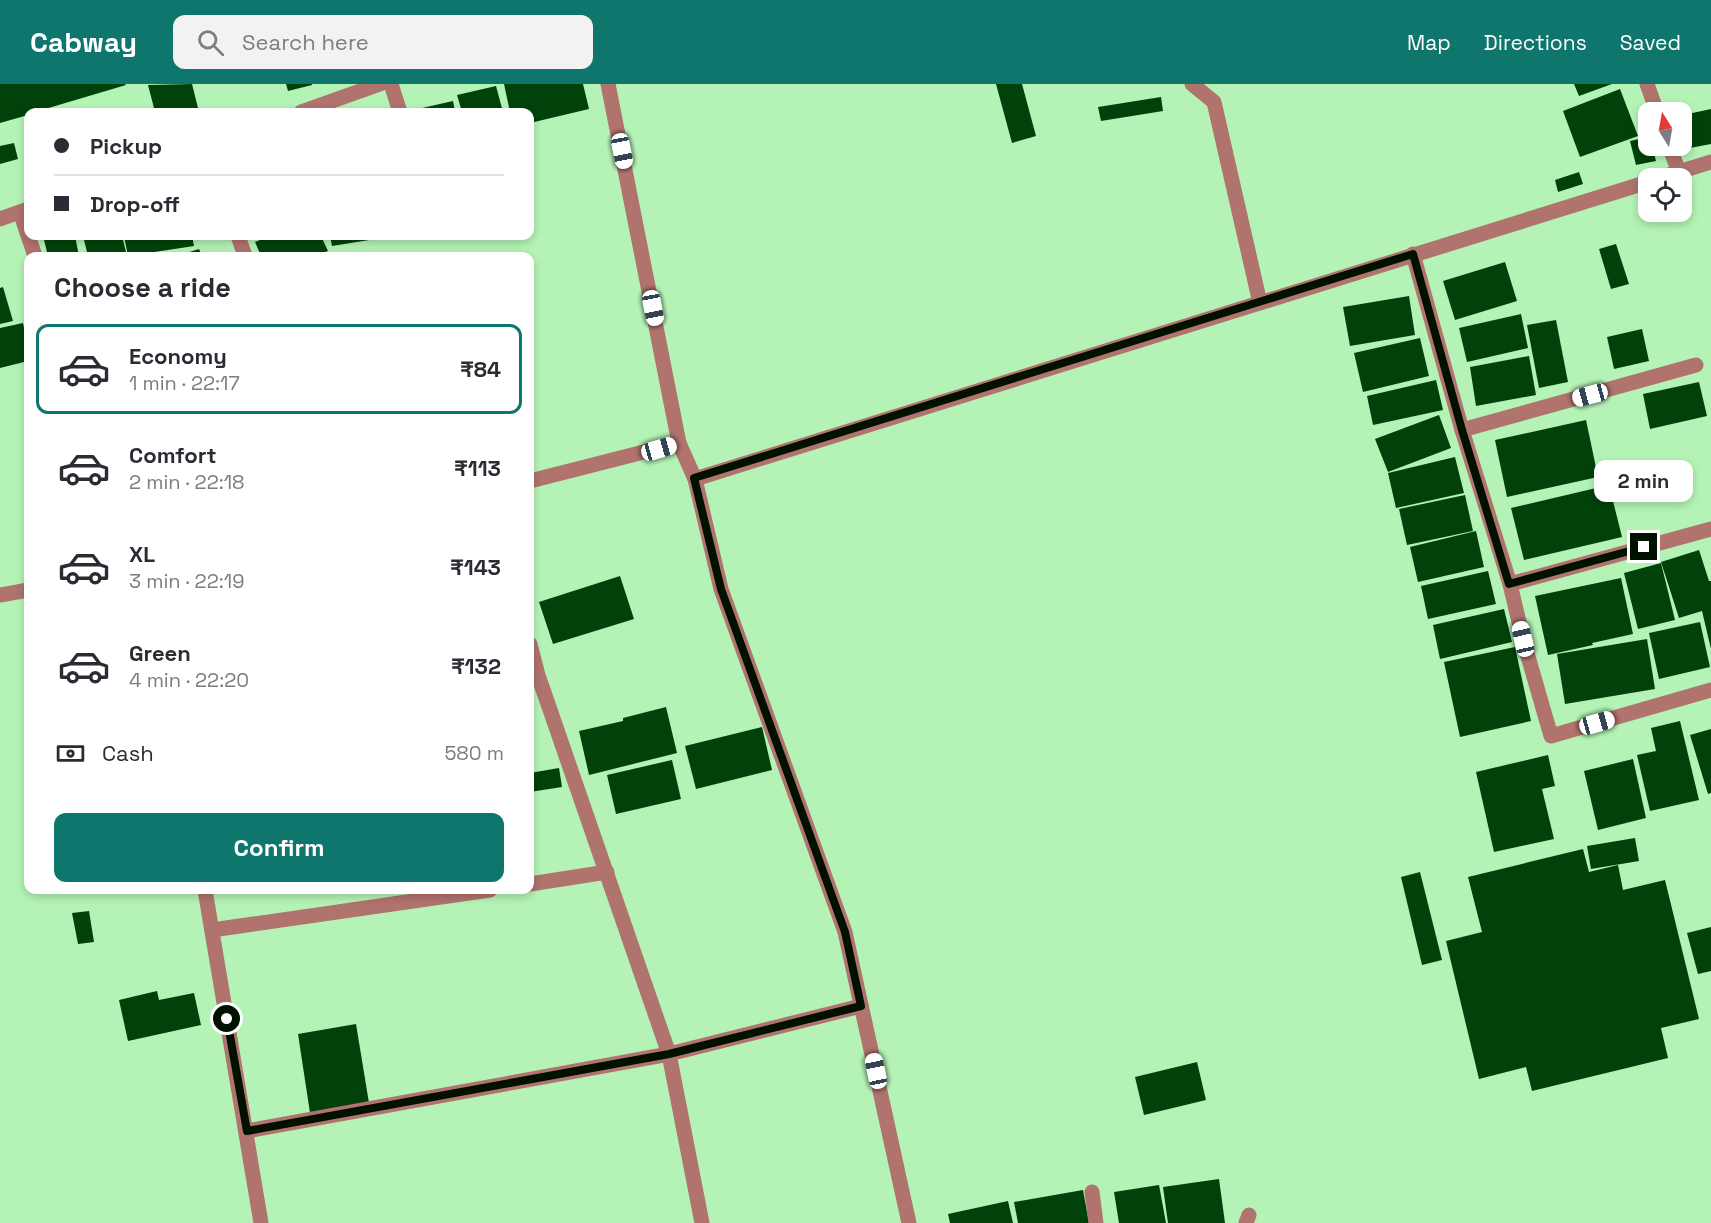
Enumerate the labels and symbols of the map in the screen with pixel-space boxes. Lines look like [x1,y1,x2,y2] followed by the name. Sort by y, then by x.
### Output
[1638,102,1692,156] north arrow
[610,132,634,170] car
[641,289,665,327] car
[1570,382,1610,408] car
[639,435,679,463] car
[1594,460,1694,502] callout: 2 min
[1630,533,1657,560] route end
[1510,619,1536,659] car
[1577,709,1617,737] car
[213,1005,240,1032] route start
[863,1052,889,1090] car

